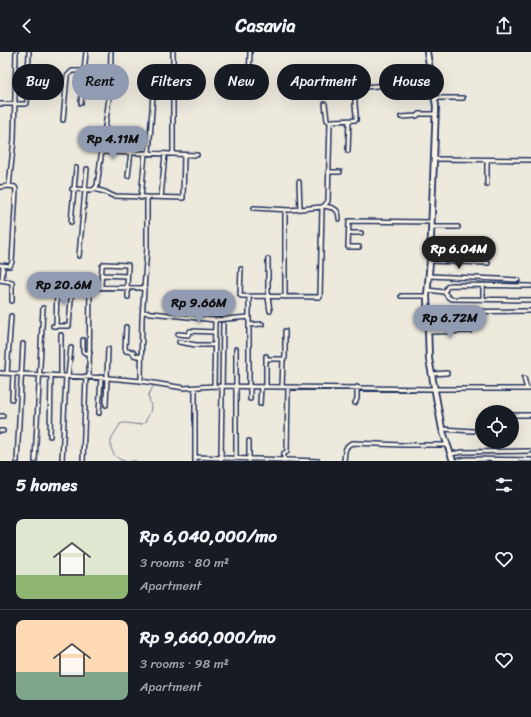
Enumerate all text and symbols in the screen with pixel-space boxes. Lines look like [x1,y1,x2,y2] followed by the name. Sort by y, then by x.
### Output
[236,10,295,42] text: Casavia
[16,15,38,37] icon: back
[493,15,515,37] icon: share
[12,64,64,100] chip: Buy
[72,64,129,100] chip: Rent
[137,64,206,100] chip: Filters
[214,64,269,100] chip: New
[277,64,371,100] chip: Apartment
[379,64,444,100] chip: House
[72,126,154,160] pin: Rp 4.11M
[87,127,139,150] text: Rp 4.11M
[418,236,500,270] pin: Rp 6.04M
[431,237,487,260] text: Rp 6.04M
[23,272,105,306] pin: Rp 20.6M
[36,273,92,296] text: Rp 20.6M
[158,290,240,324] pin: Rp 9.66M
[171,291,227,314] text: Rp 9.66M
[409,305,491,339] pin: Rp 6.72M
[423,306,477,329] text: Rp 6.72M
[475,405,519,449] map controls
[475,405,519,449] button: locate
[16,470,77,500] text: 5 homes
[493,474,515,496] icon: filters
[140,521,277,551] text: Rp 6,040,000/mo
[48,535,96,583] icon: home
[493,548,515,570] icon: heart
[140,551,229,574] text: 3 rooms · 80 m²
[140,574,201,597] text: Apartment
[140,622,276,652] text: Rp 9,660,000/mo
[48,636,96,684] icon: home
[493,649,515,671] icon: heart
[140,652,229,675] text: 3 rooms · 98 m²
[140,675,201,698] text: Apartment

